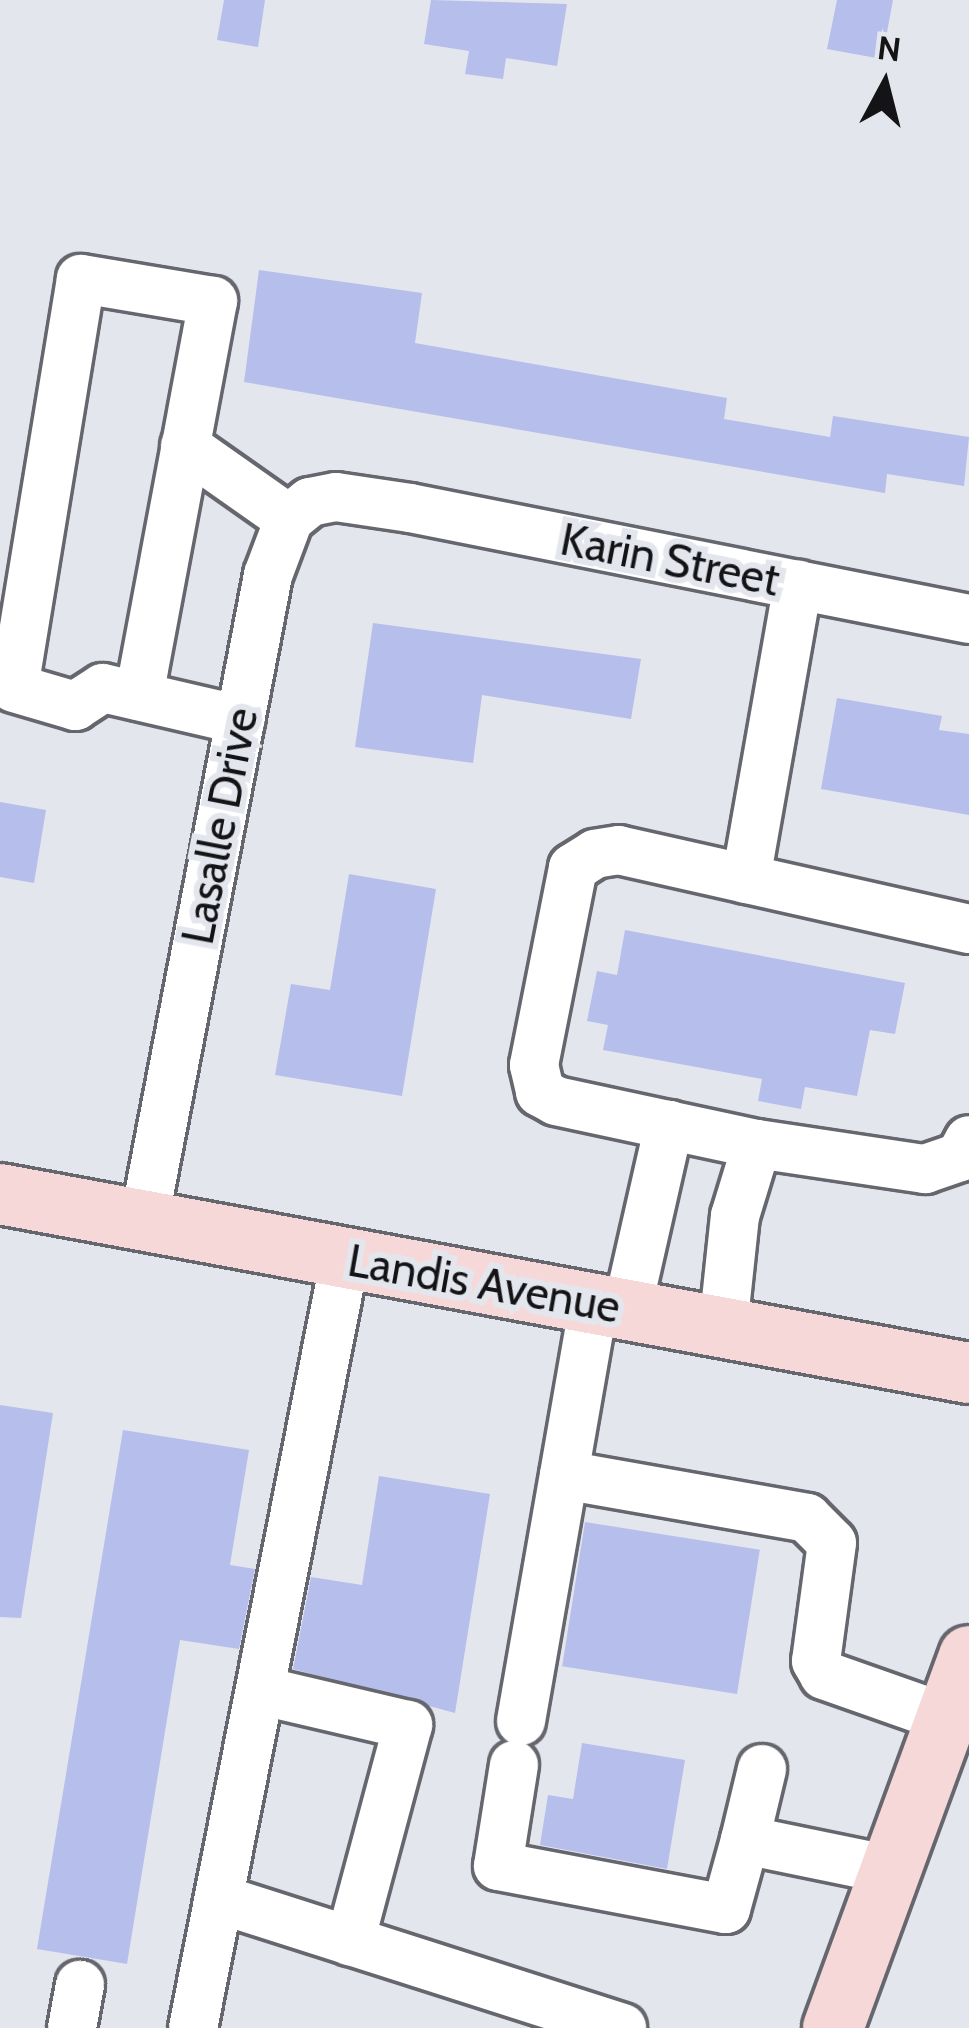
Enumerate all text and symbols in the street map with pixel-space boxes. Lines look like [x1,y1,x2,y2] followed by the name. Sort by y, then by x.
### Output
[825,24,945,144] north arrow
[875,27,903,70] text: N
[556,512,784,608] street label: Karin Street
[171,703,269,949] street label: Lasalle Drive
[344,1234,624,1334] street label: Landis Avenue

